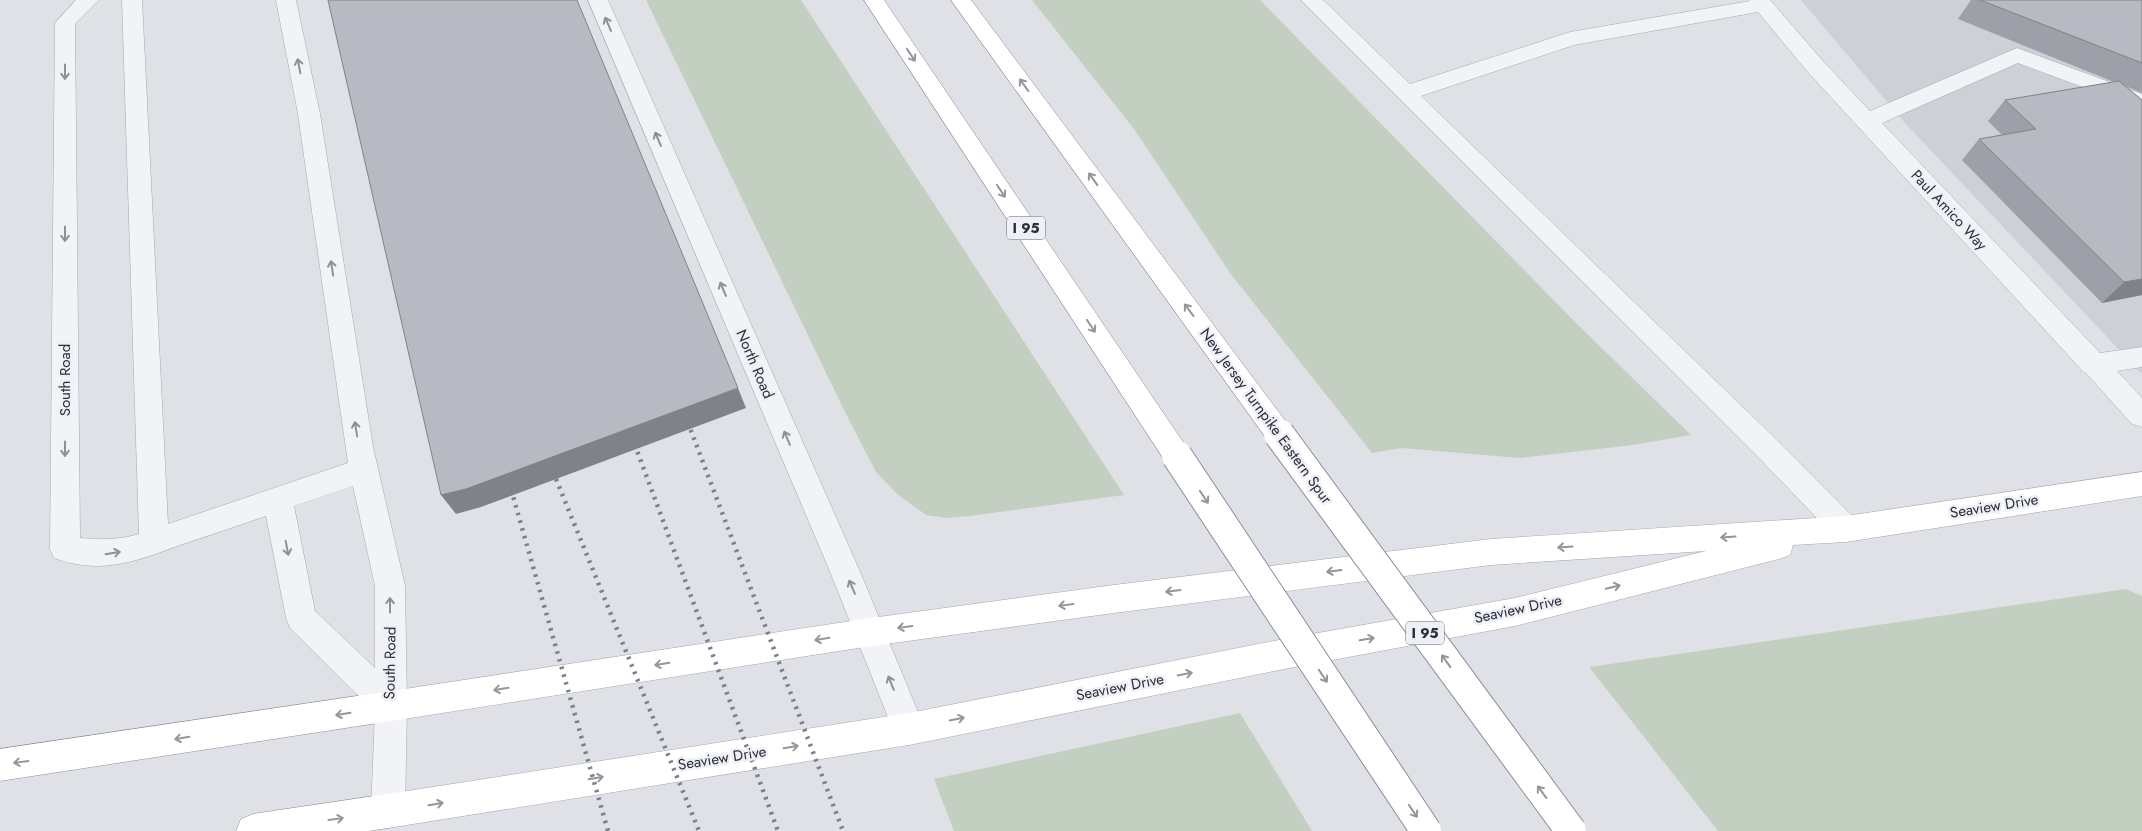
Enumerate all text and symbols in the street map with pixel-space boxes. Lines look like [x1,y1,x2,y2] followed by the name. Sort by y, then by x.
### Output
[603,17,613,32] one-way arrow
[906,48,916,62] one-way arrow
[294,59,304,75] one-way arrow
[60,63,70,79] one-way arrow
[1019,78,1029,92] one-way arrow
[653,132,663,147] one-way arrow
[1906,165,1993,256] street label: Paul Amico Way
[1088,172,1098,186] one-way arrow
[996,183,1006,197] one-way arrow
[1007,217,1045,240] road number: I 95
[60,226,70,242] one-way arrow
[327,260,337,276] one-way arrow
[717,282,727,297] one-way arrow
[1184,303,1194,317] one-way arrow
[1086,319,1096,333] one-way arrow
[1195,323,1338,509] street label: New Jersey Turnpike Eastern Spur
[731,326,779,402] street label: North Road
[54,344,76,416] street label: South Road
[351,421,361,437] one-way arrow
[782,431,792,446] one-way arrow
[60,440,70,457] one-way arrow
[1948,488,2040,524] street label: Seaview Drive
[1199,489,1209,503] one-way arrow
[1720,532,1736,541] one-way arrow
[283,539,293,555] one-way arrow
[1558,543,1574,552] one-way arrow
[105,547,121,557] one-way arrow
[1327,566,1343,576] one-way arrow
[846,580,856,595] one-way arrow
[1605,582,1621,591] one-way arrow
[1165,587,1181,597] one-way arrow
[1472,589,1564,629] street label: Seaview Drive
[385,597,395,614] one-way arrow
[1058,601,1074,611] one-way arrow
[897,622,913,632] one-way arrow
[1406,622,1444,644] road number: I 95
[378,627,402,699] street label: South Road
[1358,633,1374,643] one-way arrow
[815,635,831,645] one-way arrow
[1441,654,1451,668] one-way arrow
[654,660,670,670] one-way arrow
[1074,668,1166,706] street label: Seaview Drive
[1176,668,1192,678] one-way arrow
[1318,668,1328,682] one-way arrow
[886,676,895,692] one-way arrow
[494,685,510,695] one-way arrow
[335,709,351,719] one-way arrow
[948,714,964,723] one-way arrow
[175,734,191,744] one-way arrow
[676,740,768,776] street label: Seaview Drive
[783,742,799,752] one-way arrow
[14,757,30,767] one-way arrow
[588,773,604,783] one-way arrow
[1537,786,1548,799] one-way arrow
[427,798,443,808] one-way arrow
[1407,804,1418,818] one-way arrow
[328,814,344,824] one-way arrow

